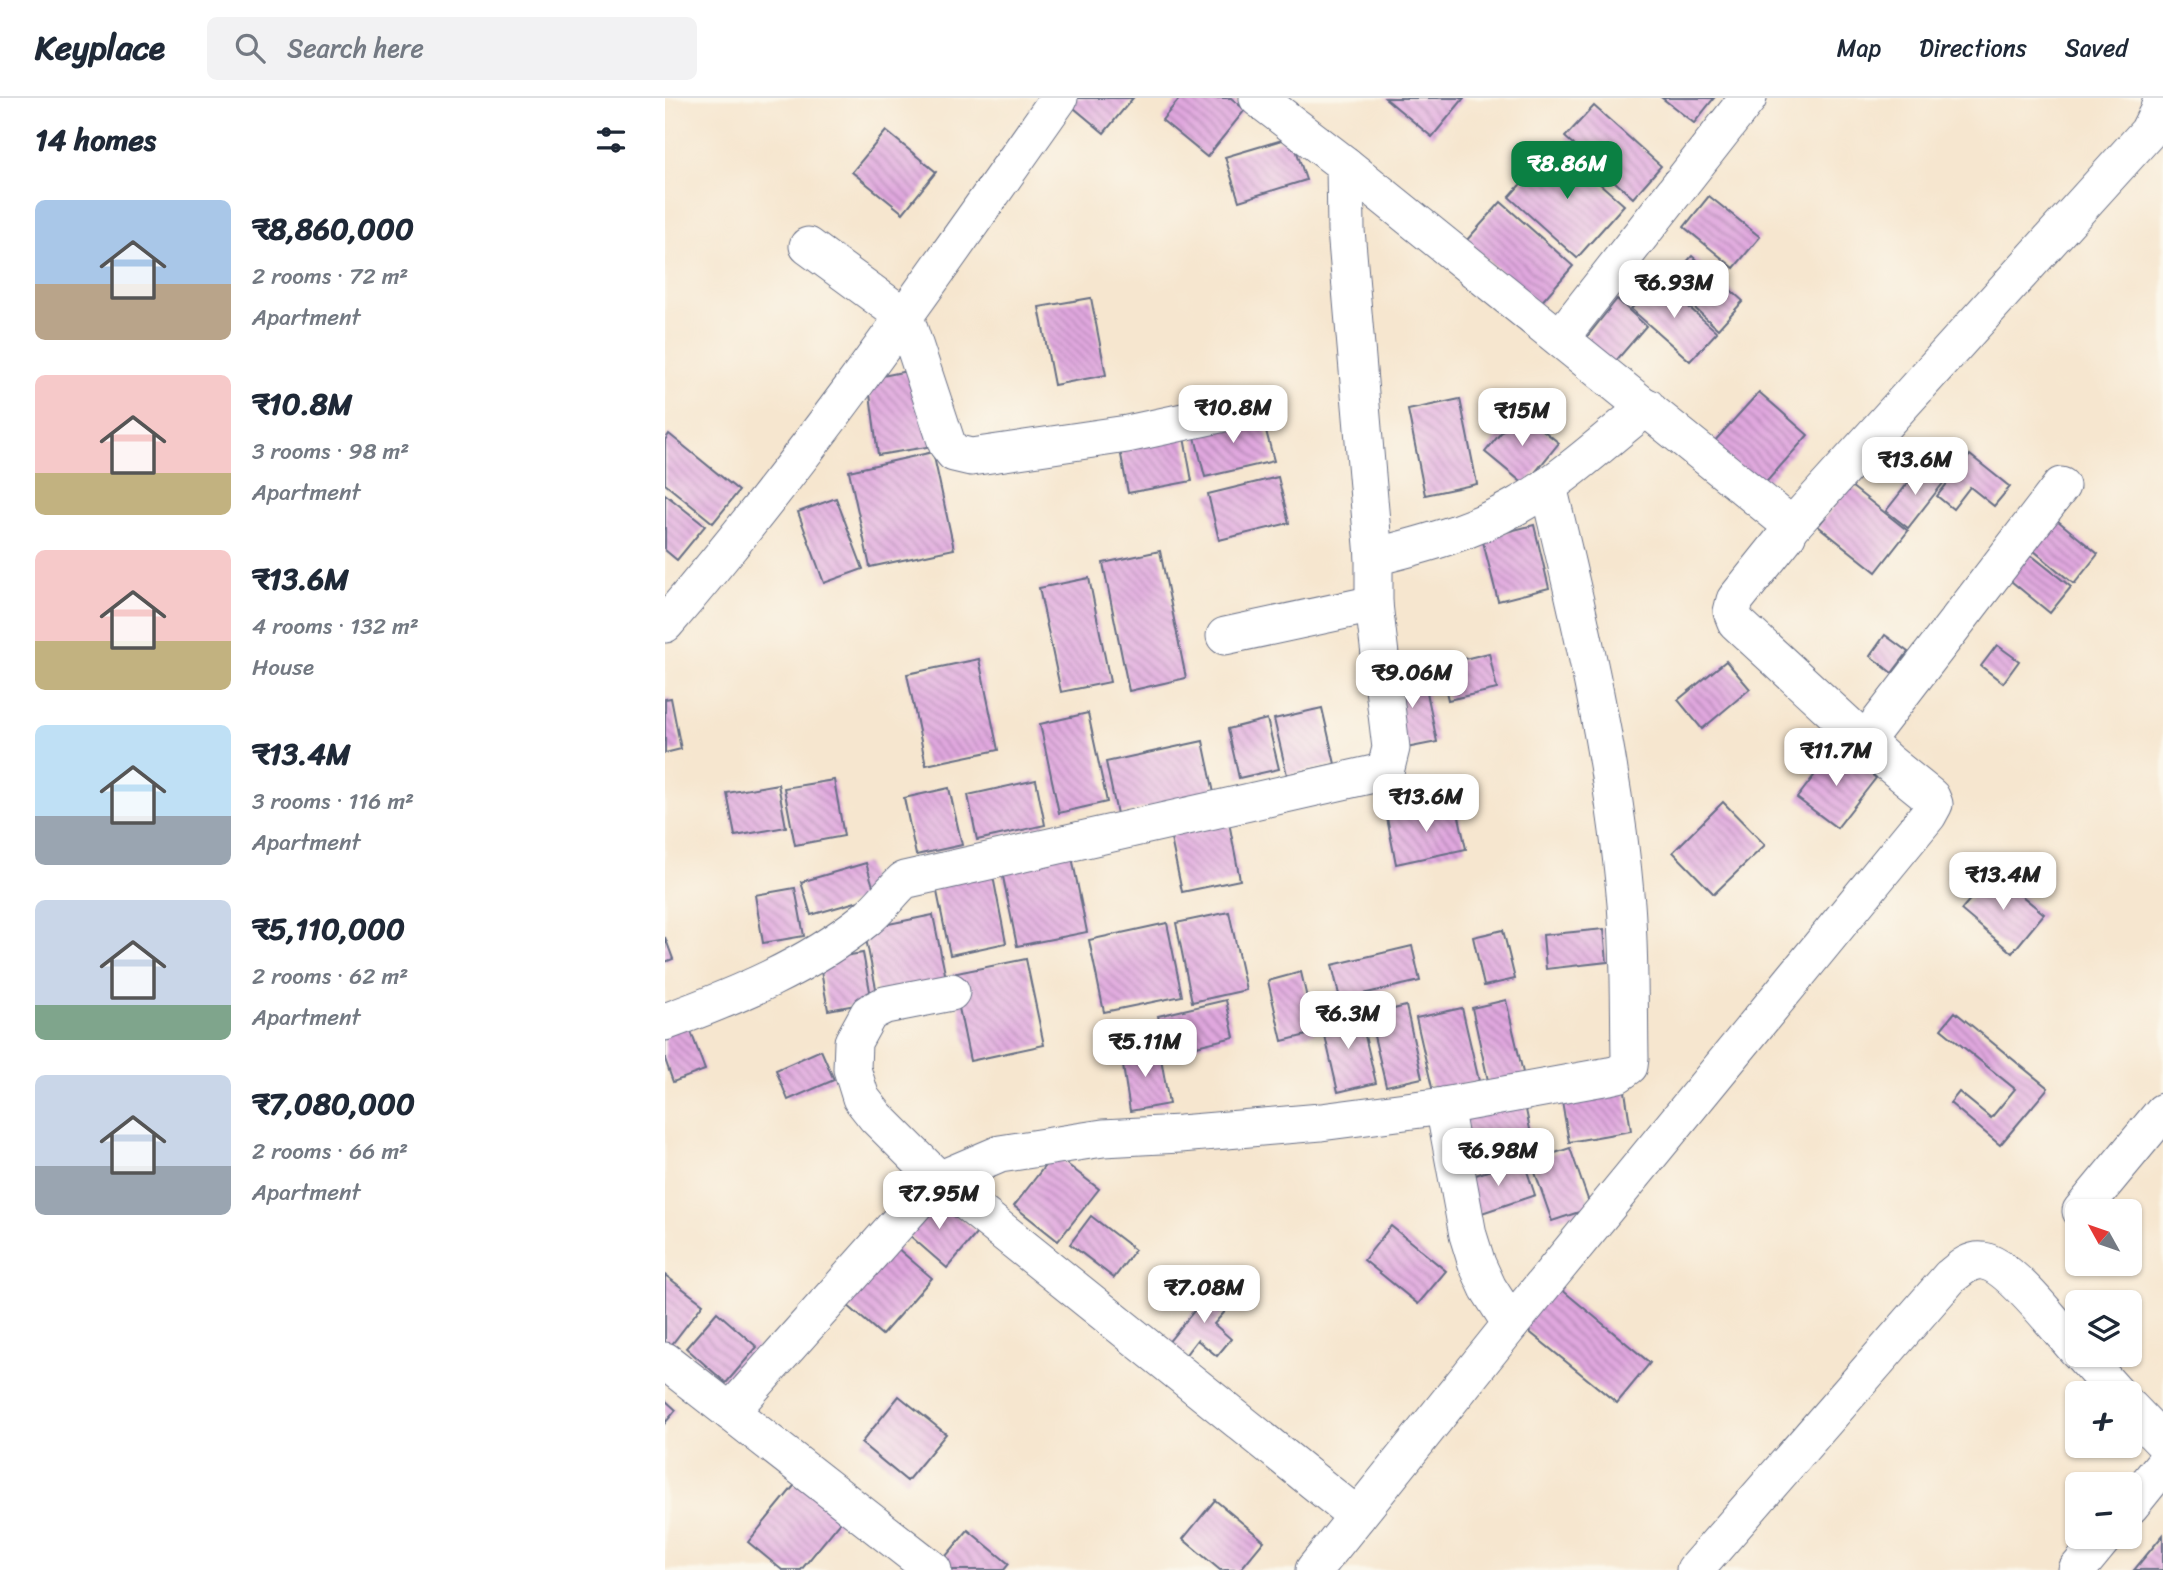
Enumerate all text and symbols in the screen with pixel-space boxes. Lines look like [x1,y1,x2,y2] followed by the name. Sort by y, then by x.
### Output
[207,17,697,80] search box
[35,19,165,77] text: Keyplace
[287,25,424,71] text: Search here
[1837,27,1881,69] text: Map
[1919,27,2027,69] text: Directions
[2065,27,2128,69] text: Saved
[231,29,269,67] icon: search
[35,113,156,167] text: 14 homes
[592,121,630,159] icon: filters
[1510,141,1624,201] pin: ₹8.86M
[1527,143,1607,184] text: ₹8.86M
[252,202,414,256] text: ₹8,860,000
[91,228,175,312] icon: home
[252,256,408,297] text: 2 rooms · 72 m²
[1617,260,1731,320] pin: ₹6.93M
[1635,262,1713,303] text: ₹6.93M
[252,297,361,338] text: Apartment
[252,377,352,431] text: ₹10.8M
[1176,386,1290,445] pin: ₹10.8M
[1195,387,1271,428] text: ₹10.8M
[1481,388,1563,448] pin: ₹15M
[1494,390,1550,431] text: ₹15M
[91,403,175,487] icon: home
[252,431,409,472] text: 3 rooms · 98 m²
[1858,438,1972,497] pin: ₹13.6M
[1878,439,1952,480] text: ₹13.6M
[252,472,361,513] text: Apartment
[252,552,349,606] text: ₹13.6M
[91,578,175,662] icon: home
[252,606,419,647] text: 4 rooms · 132 m²
[252,647,314,688] text: House
[1355,650,1469,710] pin: ₹9.06M
[1372,652,1452,693] text: ₹9.06M
[252,727,350,781] text: ₹13.4M
[1779,728,1893,788] pin: ₹11.7M
[1800,730,1872,771] text: ₹11.7M
[91,753,175,837] icon: home
[1369,774,1483,834] pin: ₹13.6M
[1389,776,1463,817] text: ₹13.6M
[252,781,414,822] text: 3 rooms · 116 m²
[252,822,361,863] text: Apartment
[1946,852,2060,912] pin: ₹13.4M
[1965,854,2041,895] text: ₹13.4M
[252,902,405,956] text: ₹5,110,000
[91,928,175,1012] icon: home
[252,956,408,997] text: 2 rooms · 62 m²
[1299,992,1397,1051] pin: ₹6.3M
[1316,993,1380,1034] text: ₹6.3M
[252,997,361,1038] text: Apartment
[1088,1020,1202,1079] pin: ₹5.11M
[1109,1021,1181,1062] text: ₹5.11M
[252,1077,415,1131] text: ₹7,080,000
[91,1103,175,1187] icon: home
[1441,1128,1555,1188] pin: ₹6.98M
[1458,1130,1538,1171] text: ₹6.98M
[252,1131,408,1172] text: 2 rooms · 66 m²
[252,1172,361,1213] text: Apartment
[882,1172,996,1231] pin: ₹7.95M
[899,1173,979,1214] text: ₹7.95M
[2065,1199,2142,1276] north arrow
[2065,1199,2142,1549] map controls
[1147,1266,1261,1325] pin: ₹7.08M
[1164,1267,1244,1308] text: ₹7.08M
[2065,1290,2142,1367] button: layers
[2065,1381,2142,1458] button: +
[2065,1472,2142,1549] button: −

